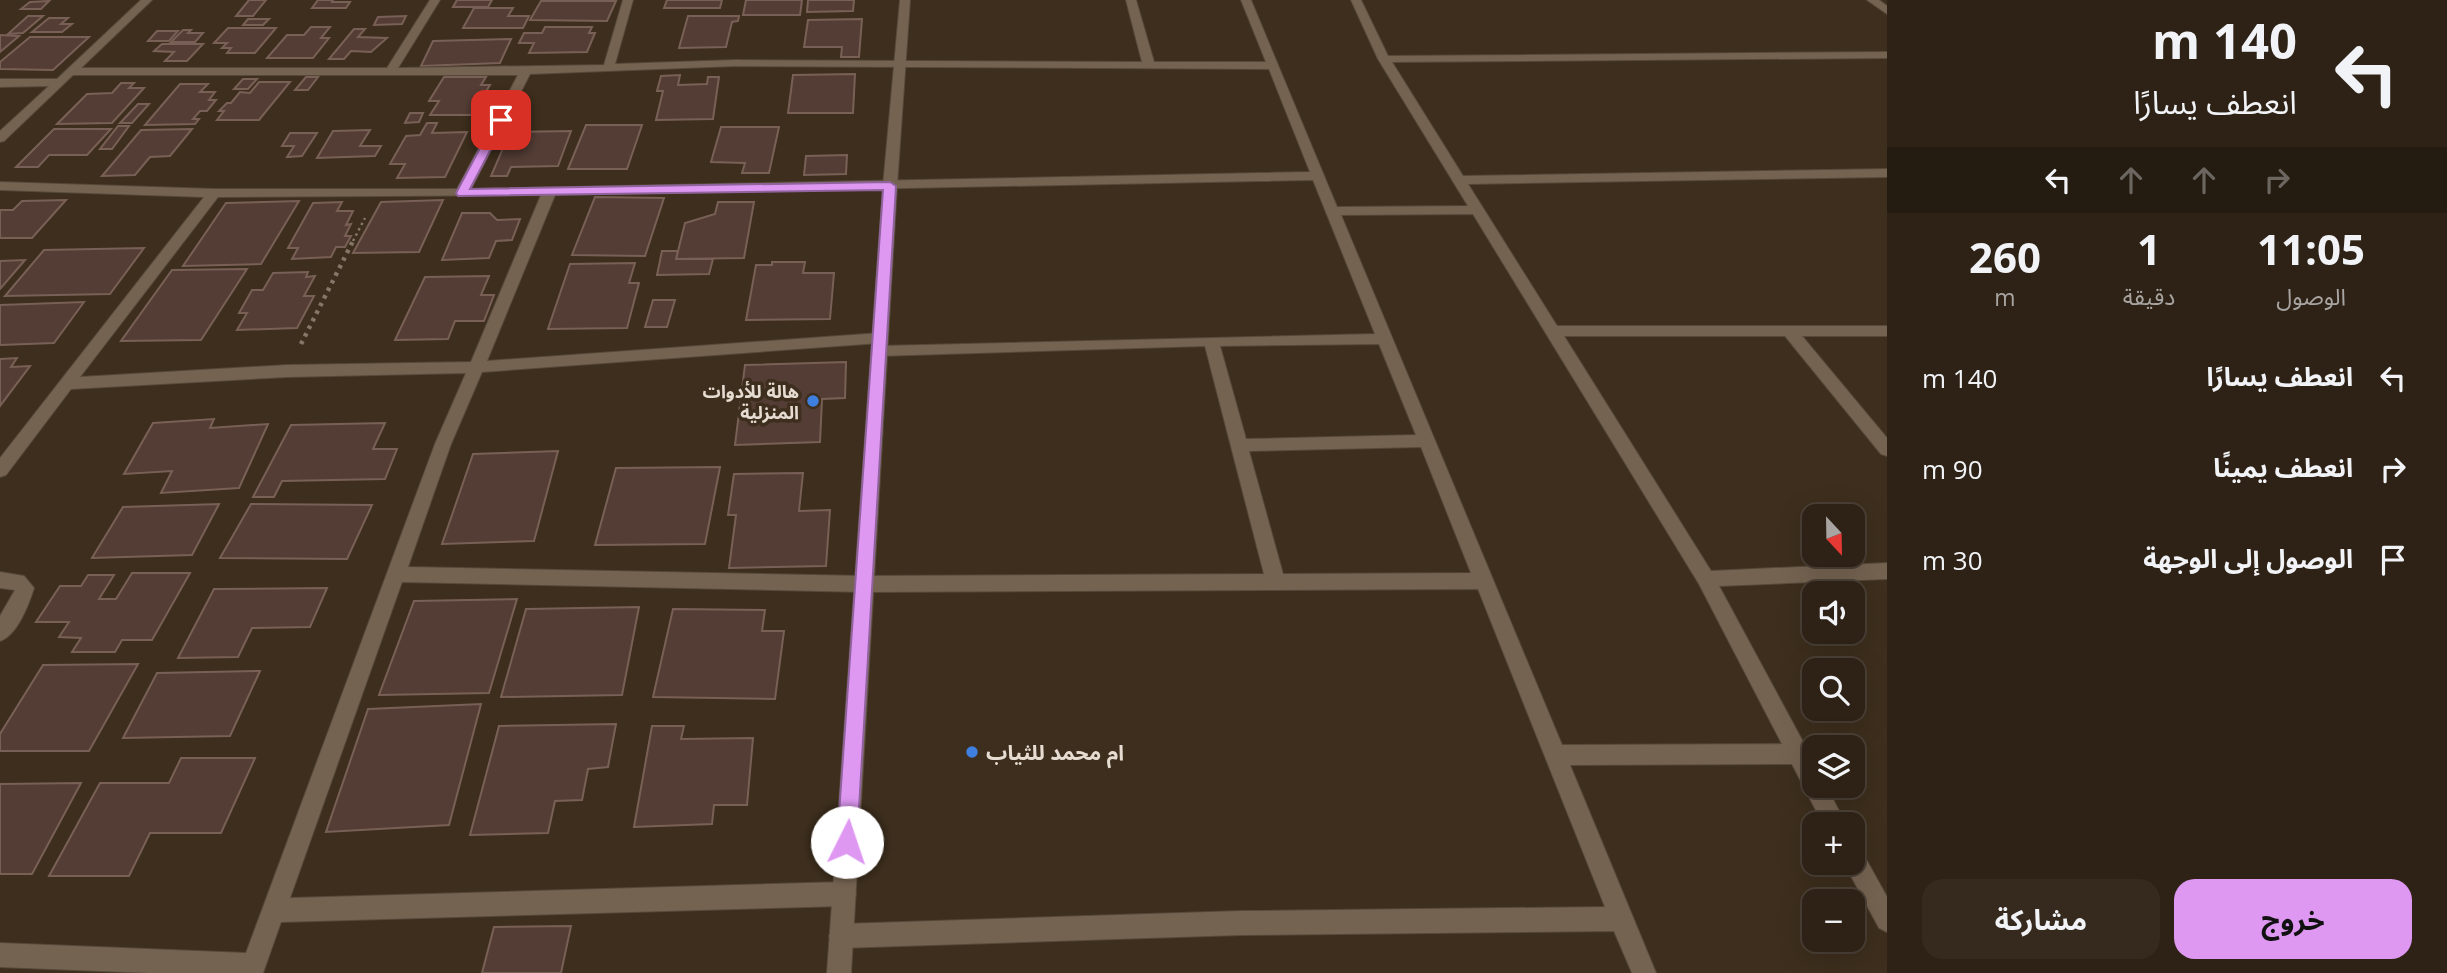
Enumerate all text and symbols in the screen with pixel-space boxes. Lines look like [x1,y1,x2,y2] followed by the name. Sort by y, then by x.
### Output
[2152,7,2297,73] text: 140 m
[2321,28,2412,119] icon: left
[2133,80,2297,123] text: انعطف يسارًا
[471,90,531,150] pin
[482,101,520,139] icon: arrive
[2039,161,2077,199] icon: left
[2112,161,2150,199] icon: ahead
[2185,161,2223,199] icon: ahead
[2258,161,2296,199] icon: right
[2137,220,2161,277] text: 1
[2257,220,2365,277] text: 11:05
[1969,228,2041,285] text: 260
[2123,280,2175,312] text: دقيقة
[2276,280,2346,312] text: الوصول
[1994,281,2016,313] text: m
[2207,358,2353,394] text: انعطف يسارًا
[2374,359,2412,397] icon: left
[1922,360,1997,396] text: 140 m
[702,379,799,424] place label: هالة للأدوات المنزلية
[805,393,821,409] marker: هالة للأدوات المنزلية
[2213,449,2353,485] text: انعطف يمينًا
[2374,450,2412,488] icon: right
[1922,451,1983,487] text: 90 m
[1802,504,1866,567] north arrow
[1802,504,1865,952] map controls
[2143,540,2353,576] text: الوصول إلى الوجهة
[2374,541,2412,579] icon: arrive
[1922,542,1983,578] text: 30 m
[1802,581,1865,644] button: sound
[1802,658,1865,721] button: search
[1802,735,1865,798] button: layers
[986,738,1124,769] place label: ام محمد للثياب
[964,744,980,760] marker: ام محمد للثياب
[810,805,884,879] position arrow
[1802,812,1865,875] button: +
[1922,879,2160,959] button: مشاركة
[2174,879,2412,959] button: خروج
[1802,889,1865,952] button: −

